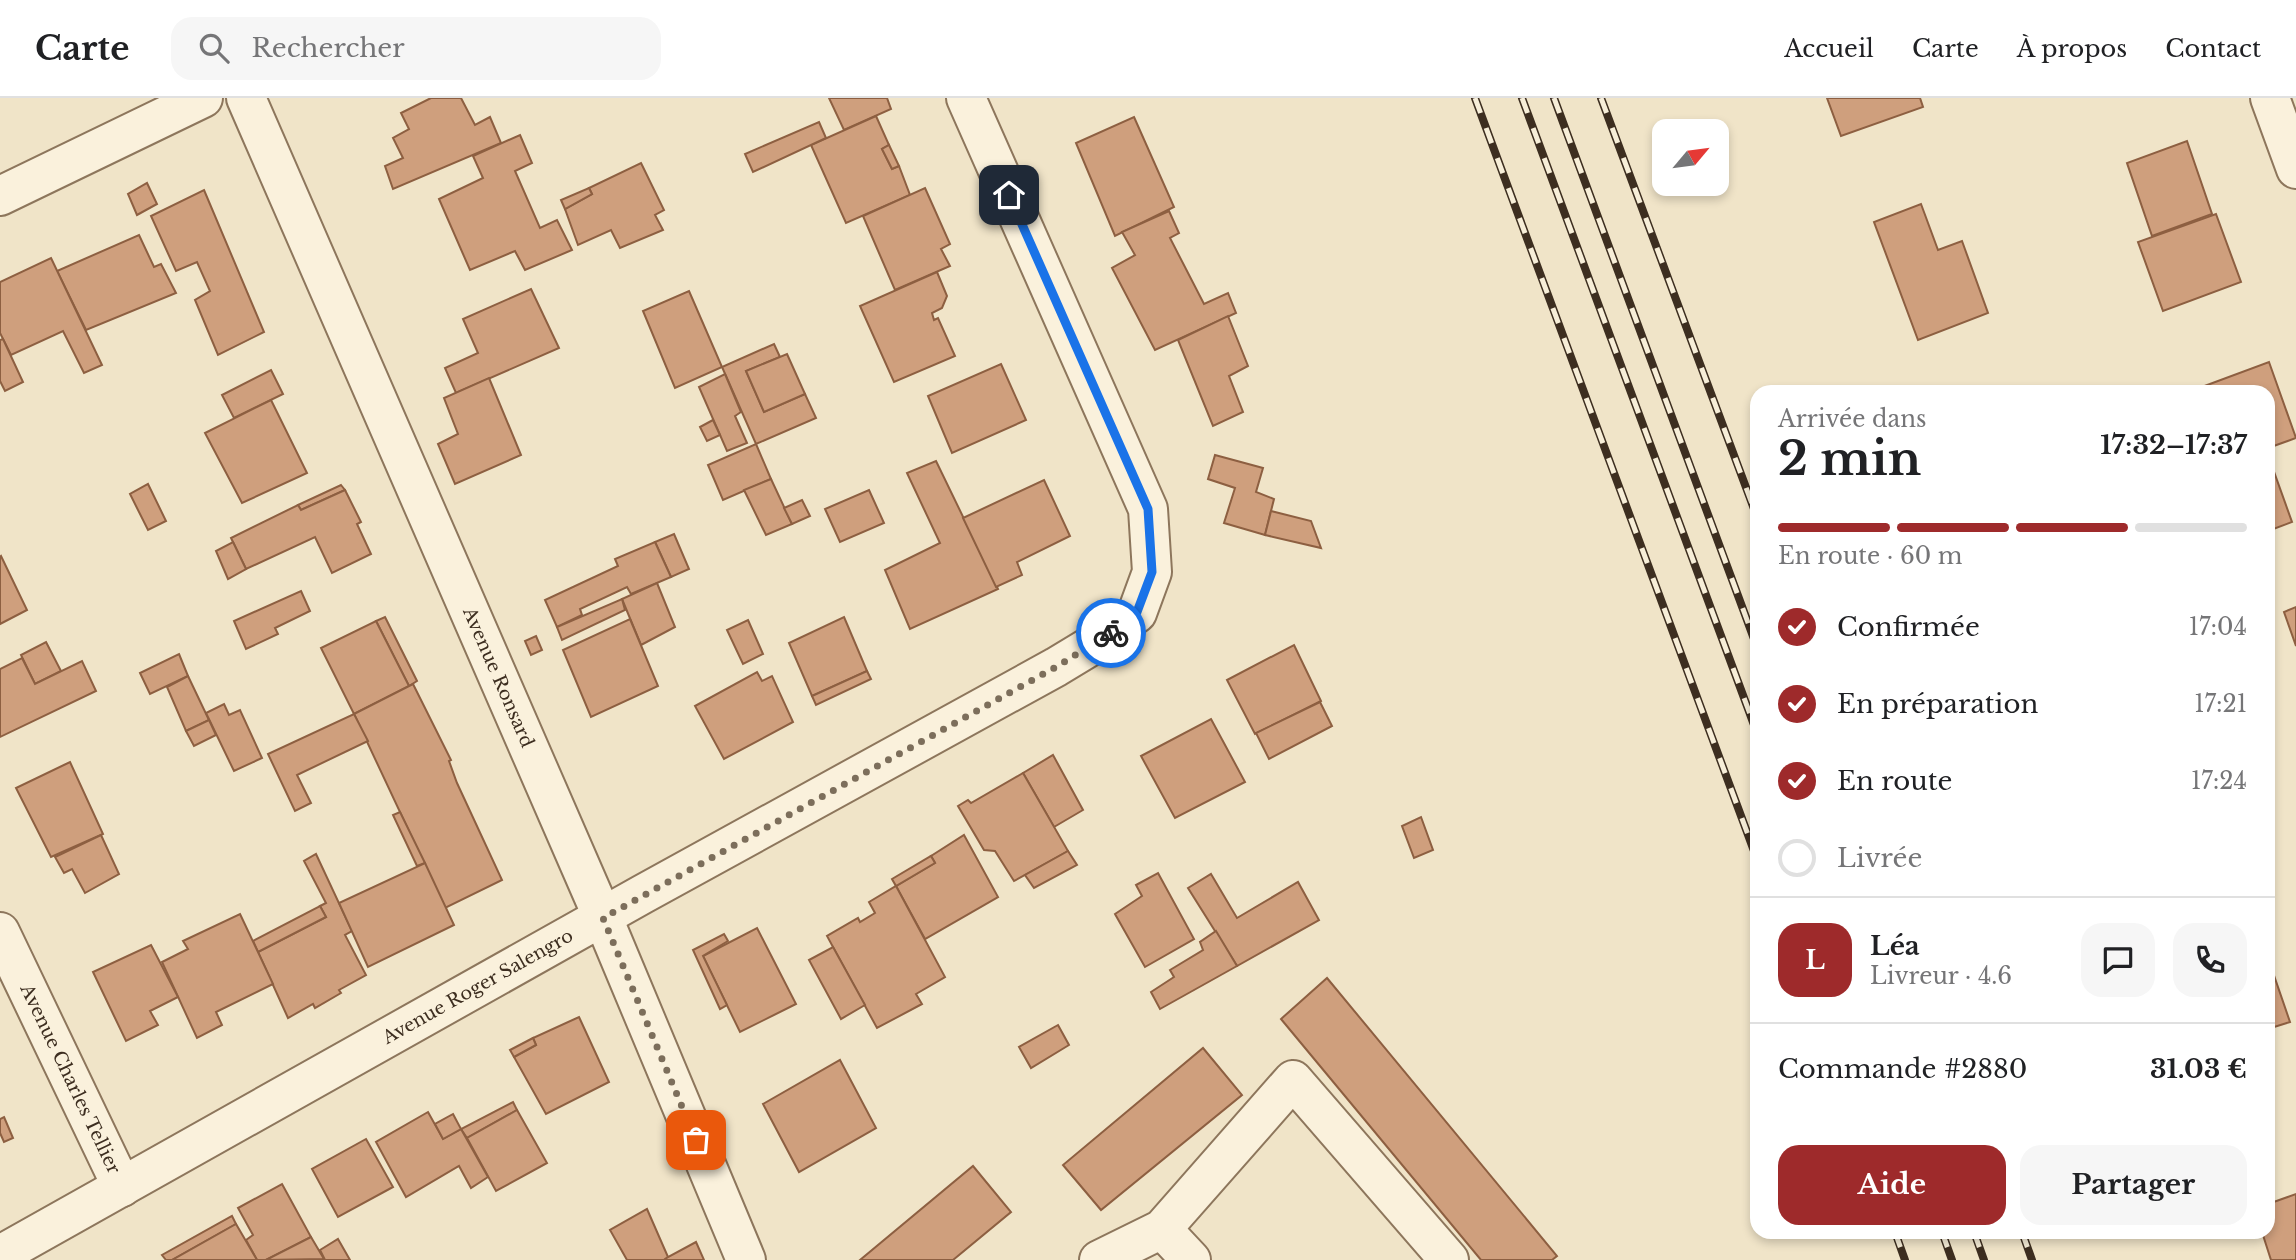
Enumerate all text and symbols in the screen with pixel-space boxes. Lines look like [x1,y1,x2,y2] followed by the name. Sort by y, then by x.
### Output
[171,17,661,80] search box
[35,28,129,69] text: Carte
[195,29,233,67] icon: search
[251,32,405,64] text: Rechercher
[1784,34,1874,63] text: Accueil
[1912,34,1979,63] text: Carte
[2017,34,2127,63] text: À propos
[2165,34,2261,63] text: Contact
[1652,119,1729,196] north arrow
[1652,119,1729,196] map controls
[979,165,1039,225] pin
[990,176,1028,214] icon: home
[1778,405,1926,433] text: Arrivée dans
[2100,429,2247,461] text: 17:32–17:37
[1778,430,1921,487] text: 2 min
[1778,542,1962,570] text: En route · 60 m
[1076,598,1146,668] courier
[458,603,538,751] street label: Avenue Ronsard
[1778,608,1816,646] icon: check
[1837,611,1980,643] text: Confirmée
[2189,613,2247,641] text: 17:04
[1092,614,1130,652] icon: bike
[1778,685,1816,723] icon: check
[1837,688,2038,720] text: En préparation
[2194,690,2247,718] text: 17:21
[1778,762,1816,800] icon: check
[1837,765,1953,797] text: En route
[2191,767,2247,795] text: 17:24
[1837,842,1922,874] text: Livrée
[2081,923,2155,997] button: chat
[2173,923,2247,997] button: phone
[378,924,577,1049] street label: Avenue Roger Salengro
[1870,930,1920,962] text: Léa
[1805,944,1825,976] text: L
[1870,962,2012,990] text: Livreur · 4.6
[15,980,125,1178] street label: Avenue Charles Tellier
[1778,1053,2027,1085] text: Commande #2880
[2150,1053,2247,1085] text: 31.03 €
[666,1110,726,1170] pin
[677,1121,715,1159] icon: bag
[1778,1145,2006,1225] button: Aide
[2020,1145,2247,1225] button: Partager

